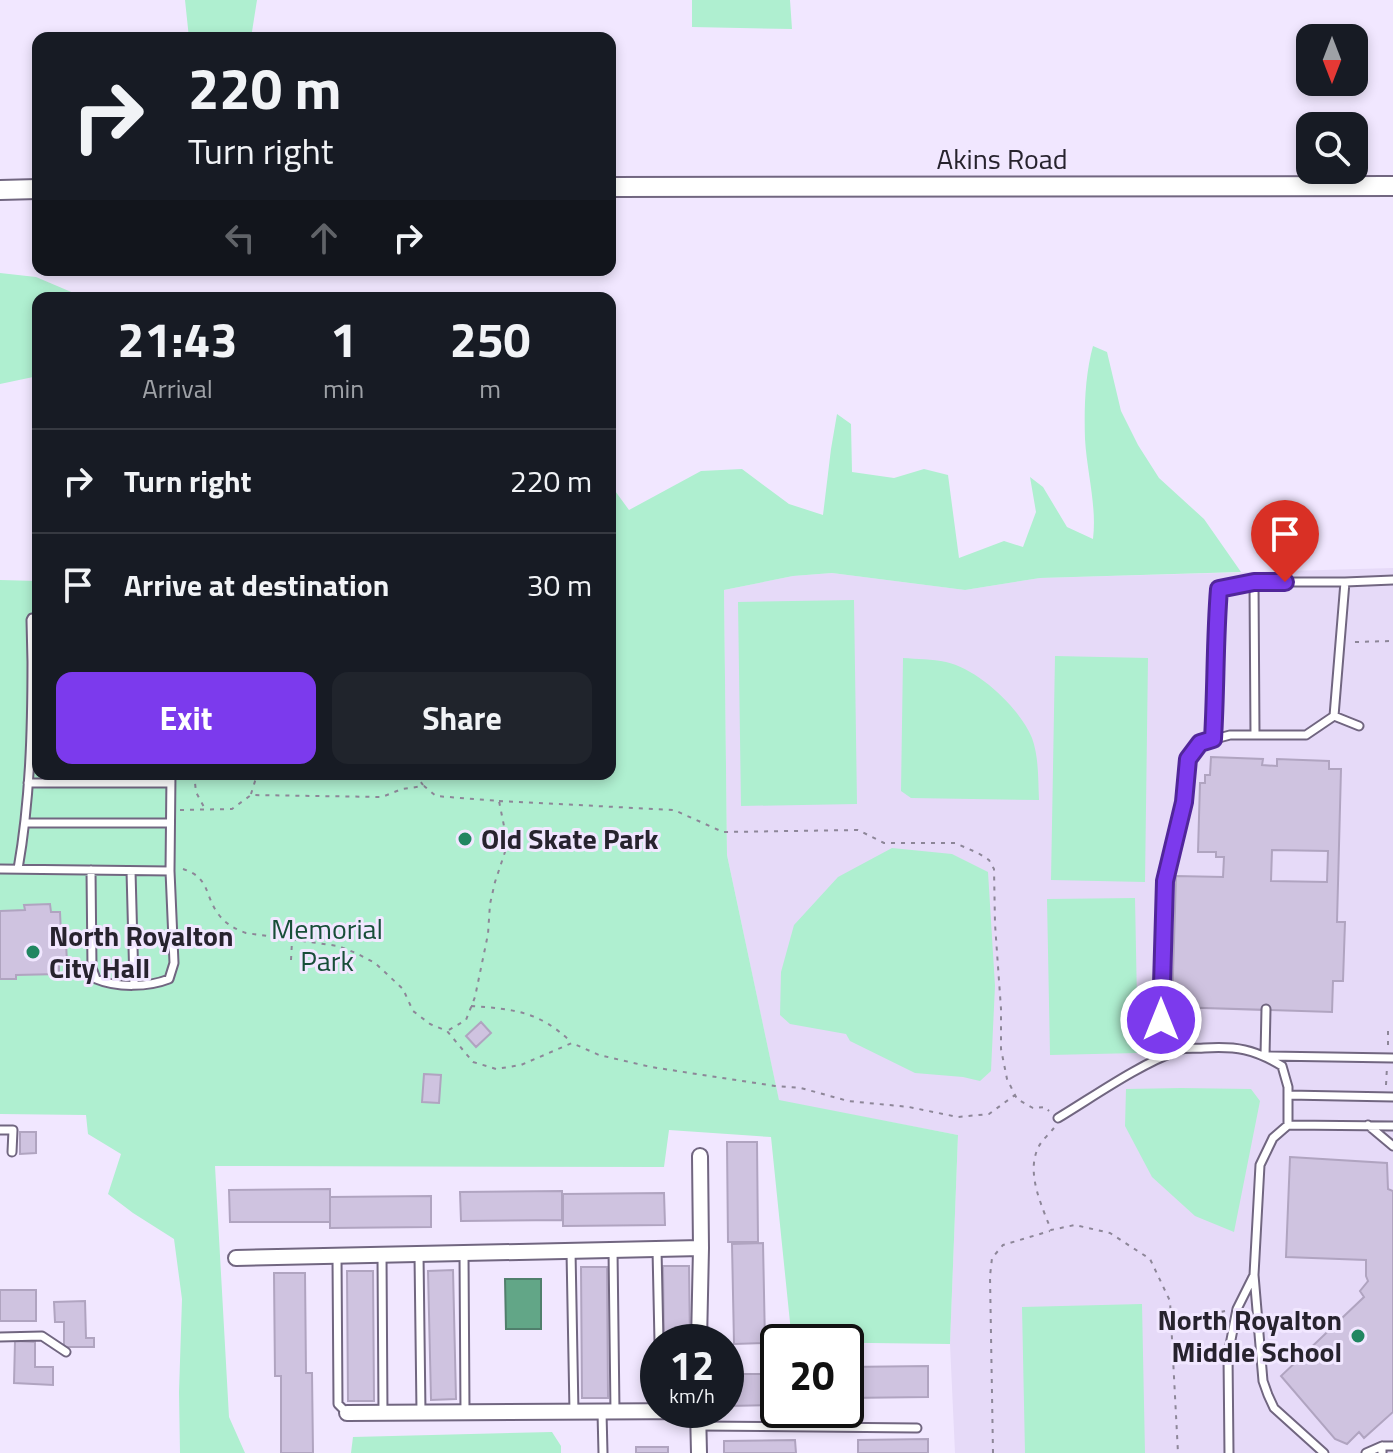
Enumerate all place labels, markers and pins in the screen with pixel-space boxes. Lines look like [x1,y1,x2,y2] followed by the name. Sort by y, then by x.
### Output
[1251,500,1319,582] pin
[481,817,659,860] place label: Old Skate Park
[456,830,474,848] marker: Old Skate Park
[49,914,233,989] place label: North Royalton City Hall
[24,943,42,961] marker: North Royalton City Hall
[1158,1298,1342,1373] place label: North Royalton Middle School
[1349,1327,1367,1345] marker: North Royalton Middle School

